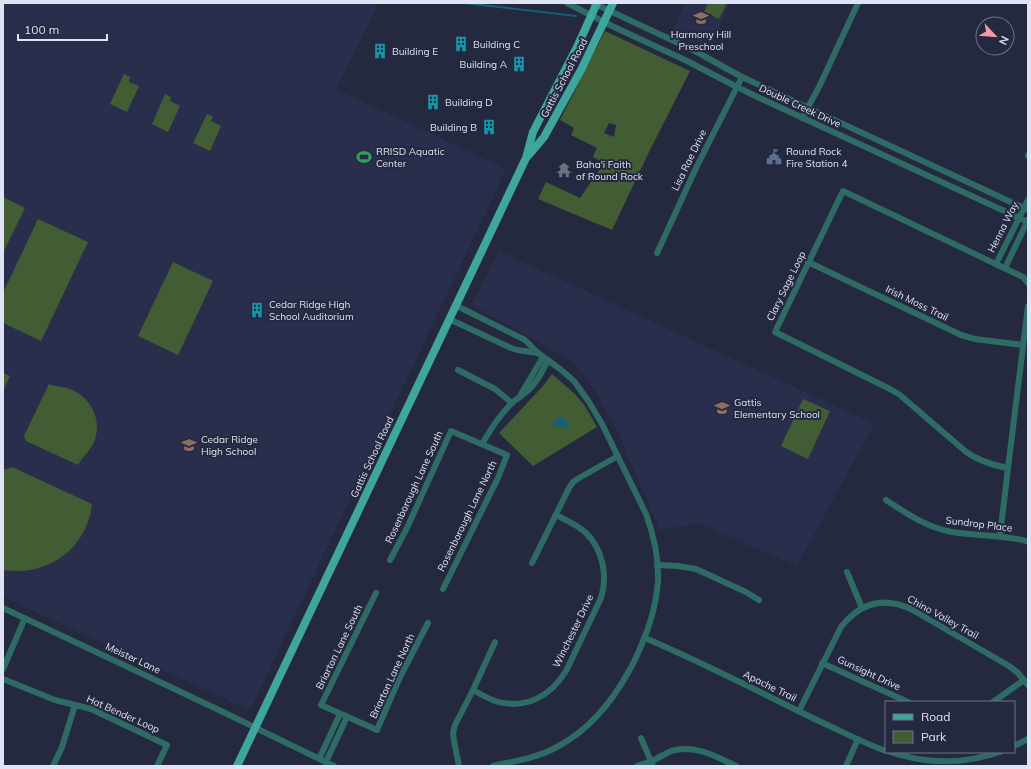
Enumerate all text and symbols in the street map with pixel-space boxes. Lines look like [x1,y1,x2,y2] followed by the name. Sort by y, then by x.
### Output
[692,9,710,27] school or university icon: Harmony Hill Preschool
[18,16,107,42] scale bar
[975,16,1015,56] north arrow
[24,22,59,37] text: 100 m
[671,28,731,53] place label: Harmony Hill Preschool
[996,34,1012,47] text: N
[452,35,470,53] building icon: Building C
[538,36,590,120] street label: Gattis School Road
[473,38,520,51] place label: Building C
[371,42,389,60] building icon: Building E
[392,45,438,58] place label: Building E
[510,55,528,73] building icon: Building A
[459,58,508,71] place label: Building A
[757,81,843,131] street label: Double Creek Drive
[424,93,442,111] building icon: Building D
[445,96,493,109] place label: Building D
[480,118,498,136] building icon: Building B
[430,121,477,134] place label: Building B
[669,127,709,193] street label: Lisa Rae Drive
[376,145,445,170] place label: RRISD Aquatic Center
[786,145,847,170] place label: Round Rock Fire Station 4
[355,148,373,166] sports icon: RRISD Aquatic Center
[765,148,783,166] public building icon: Round Rock Fire Station 4
[576,158,644,183] place label: Baha'i Faith of Round Rock
[555,161,573,179] temple icon: Baha'i Faith of Round Rock
[985,199,1022,255] street label: Henna Way
[763,249,809,323] street label: Clary Sage Loop
[883,282,951,324] street label: Irish Moss Trail
[269,298,354,323] place label: Cedar Ridge High School Auditorium
[248,301,266,319] building icon: Cedar Ridge High School Auditorium
[734,396,820,421] place label: Gattis Elementary School
[713,399,731,417] school or university icon: Gattis Elementary School
[347,414,397,500] street label: Gattis School Road
[382,429,446,545] street label: Rosenborough Lane South
[201,433,258,458] place label: Cedar Ridge High School
[180,436,198,454] school or university icon: Cedar Ridge High School
[434,458,500,574] street label: Rosenborough Lane North
[945,513,1013,535] street label: Sundrop Place
[550,592,596,670] street label: Winchester Drive
[905,592,981,642] street label: Chino Valley Trail
[313,602,365,692] street label: Briarton Lane South
[367,631,417,721] street label: Briarton Lane North
[103,640,163,676] street label: Meister Lane
[835,653,903,693] street label: Gunsight Drive
[741,667,799,705] street label: Apache Trail
[85,692,161,736] street label: Hat Bender Loop
[885,701,1015,753] legend
[921,709,950,724] text: Road
[921,729,947,744] text: Park

